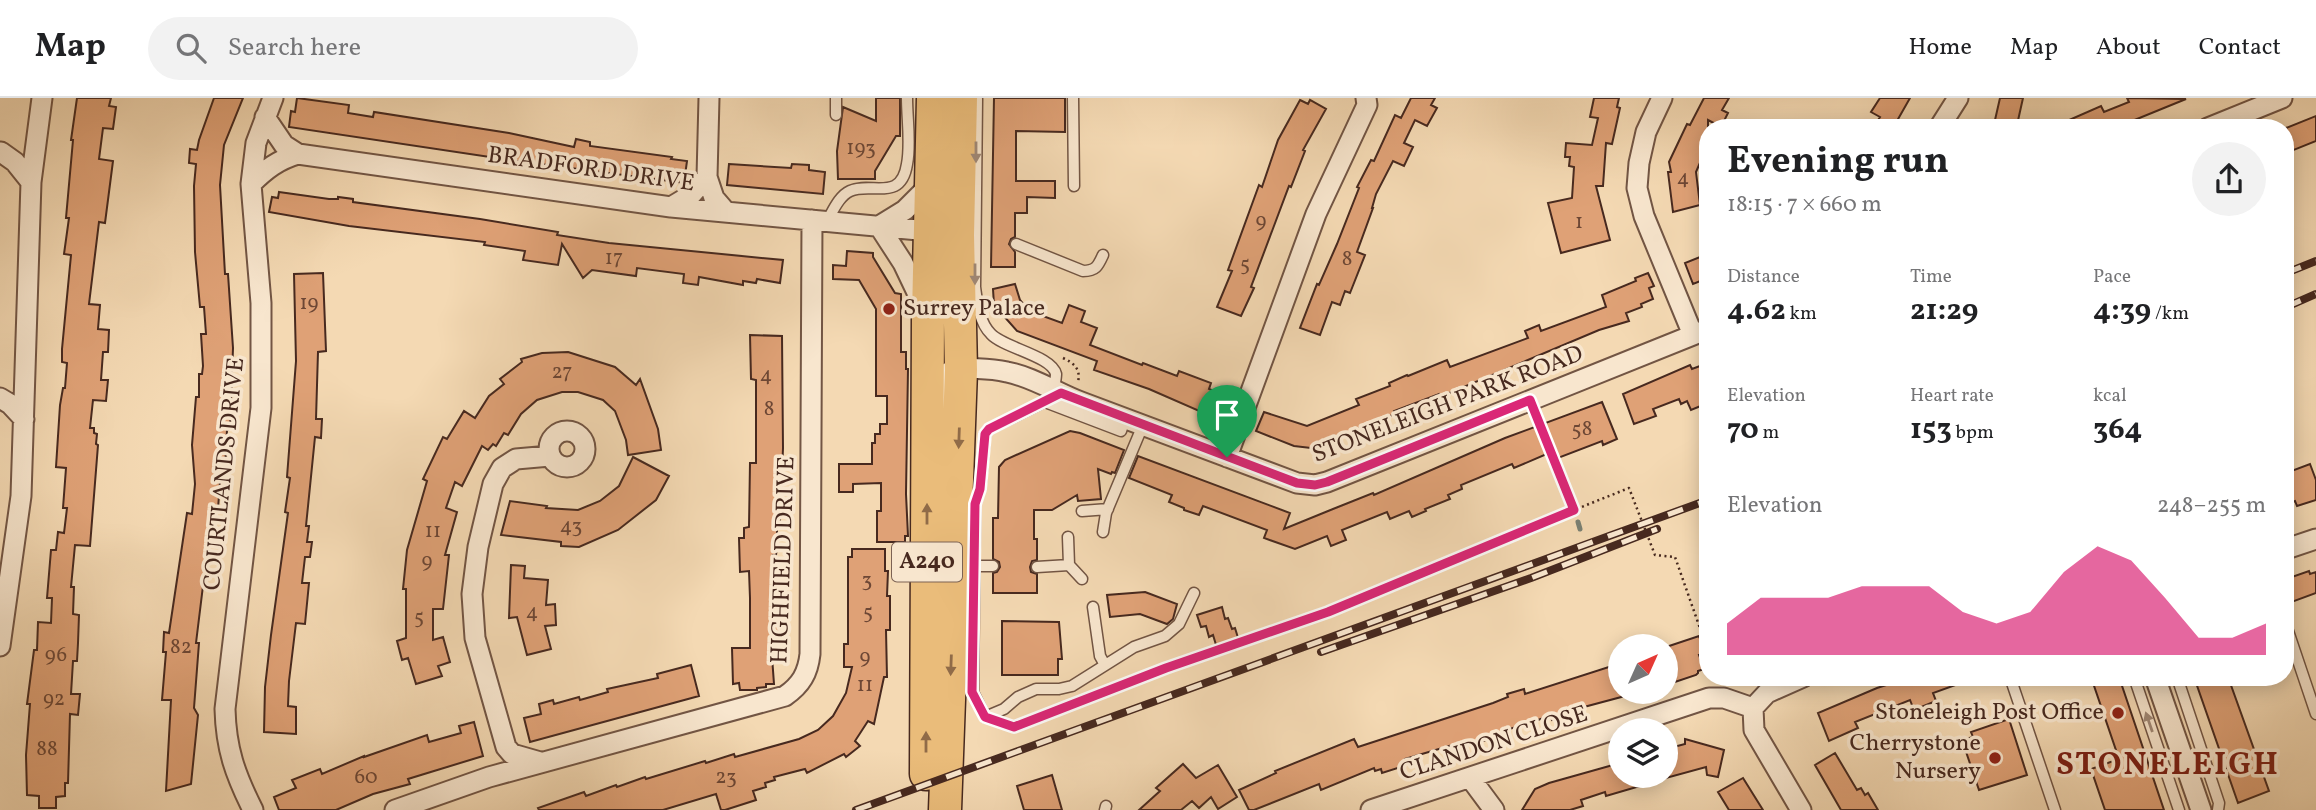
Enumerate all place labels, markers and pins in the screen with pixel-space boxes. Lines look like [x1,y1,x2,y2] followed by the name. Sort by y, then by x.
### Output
[903,292,1045,326] place label: Surrey Palace
[881,301,897,317] marker: Surrey Palace
[1197,385,1257,457] pin
[1875,696,2104,730] place label: Stoneleigh Post Office
[2110,705,2126,721] marker: Stoneleigh Post Office
[1850,727,1981,789] place label: Cherrystone Nursery
[1987,750,2003,766] marker: Cherrystone Nursery

